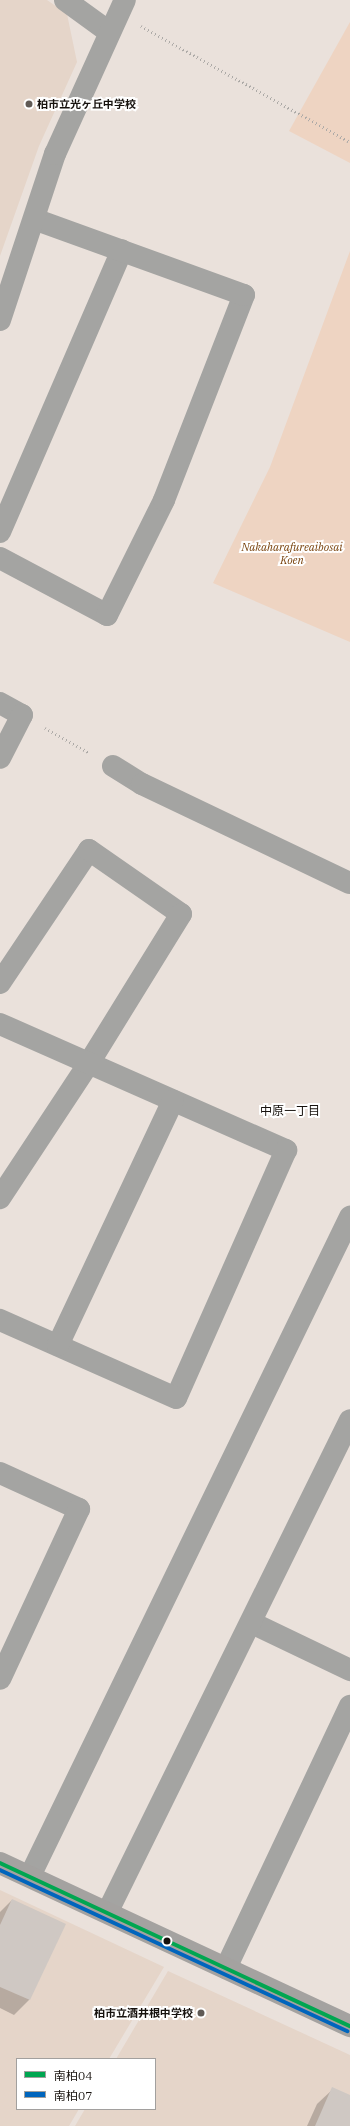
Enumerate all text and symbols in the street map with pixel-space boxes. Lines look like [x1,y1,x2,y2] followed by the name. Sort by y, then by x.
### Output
[37,97,136,111] place label: 柏市立光ヶ丘中学校
[24,99,34,109] marker: 柏市立光ヶ丘中学校
[241,541,343,567] park label: Nakaharafureaibosai Koen
[260,1104,320,1118] district label: 中原一丁目
[162,1936,172,1946] unlabelled marker
[94,2006,193,2020] place label: 柏市立酒井根中学校
[196,2008,206,2018] marker: 柏市立酒井根中学校
[16,2058,156,2110] legend
[54,2068,92,2083] text: 南柏04
[54,2088,92,2103] text: 南柏07

